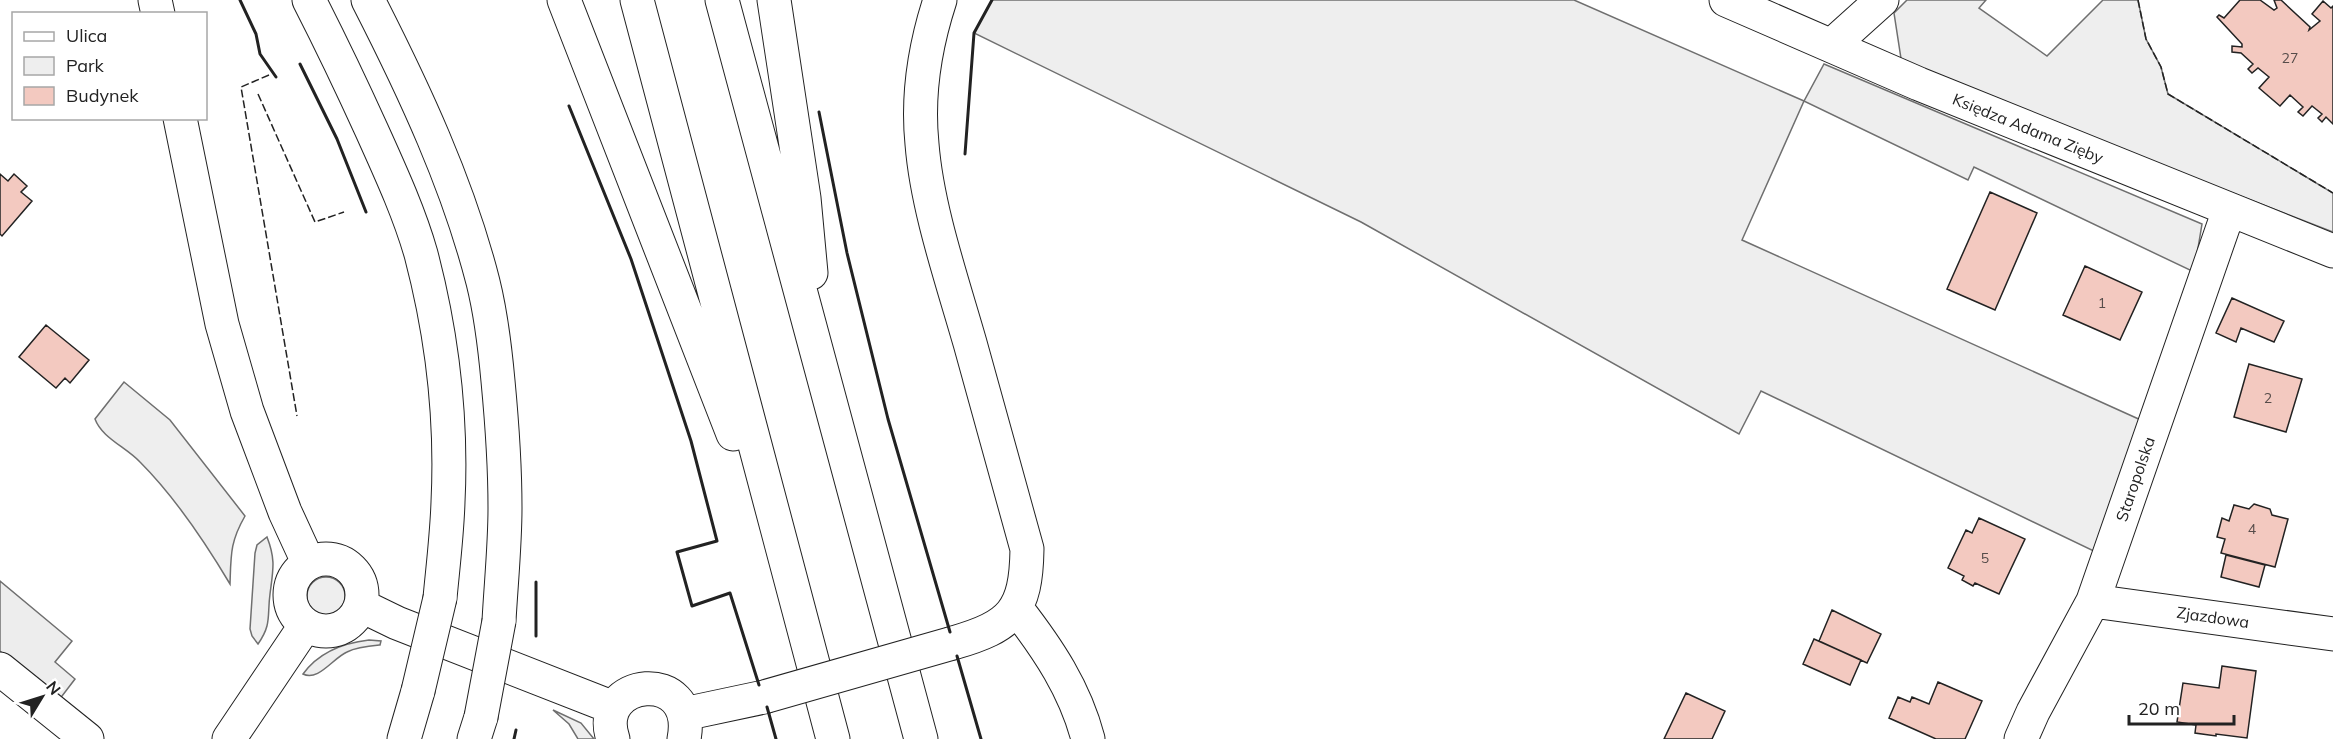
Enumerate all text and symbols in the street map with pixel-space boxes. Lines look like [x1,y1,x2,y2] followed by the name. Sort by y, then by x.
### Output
[12,12,207,120] legend
[66,24,107,47] text: Ulica
[2282,49,2298,67] house number: 27
[66,54,105,77] text: Park
[66,84,139,107] text: Budynek
[1950,89,2107,168] street label: Księdza Adama Zięby
[2098,294,2106,312] house number: 1
[2264,389,2272,407] house number: 2
[2111,434,2159,524] street label: Staropolska
[2248,520,2257,538] house number: 4
[1981,549,1989,567] house number: 5
[2175,602,2251,632] street label: Zjazdowa
[12,667,72,727] north arrow
[42,677,65,699] text: N
[2129,688,2234,726] scale bar
[2138,697,2180,720] text: 20 m

